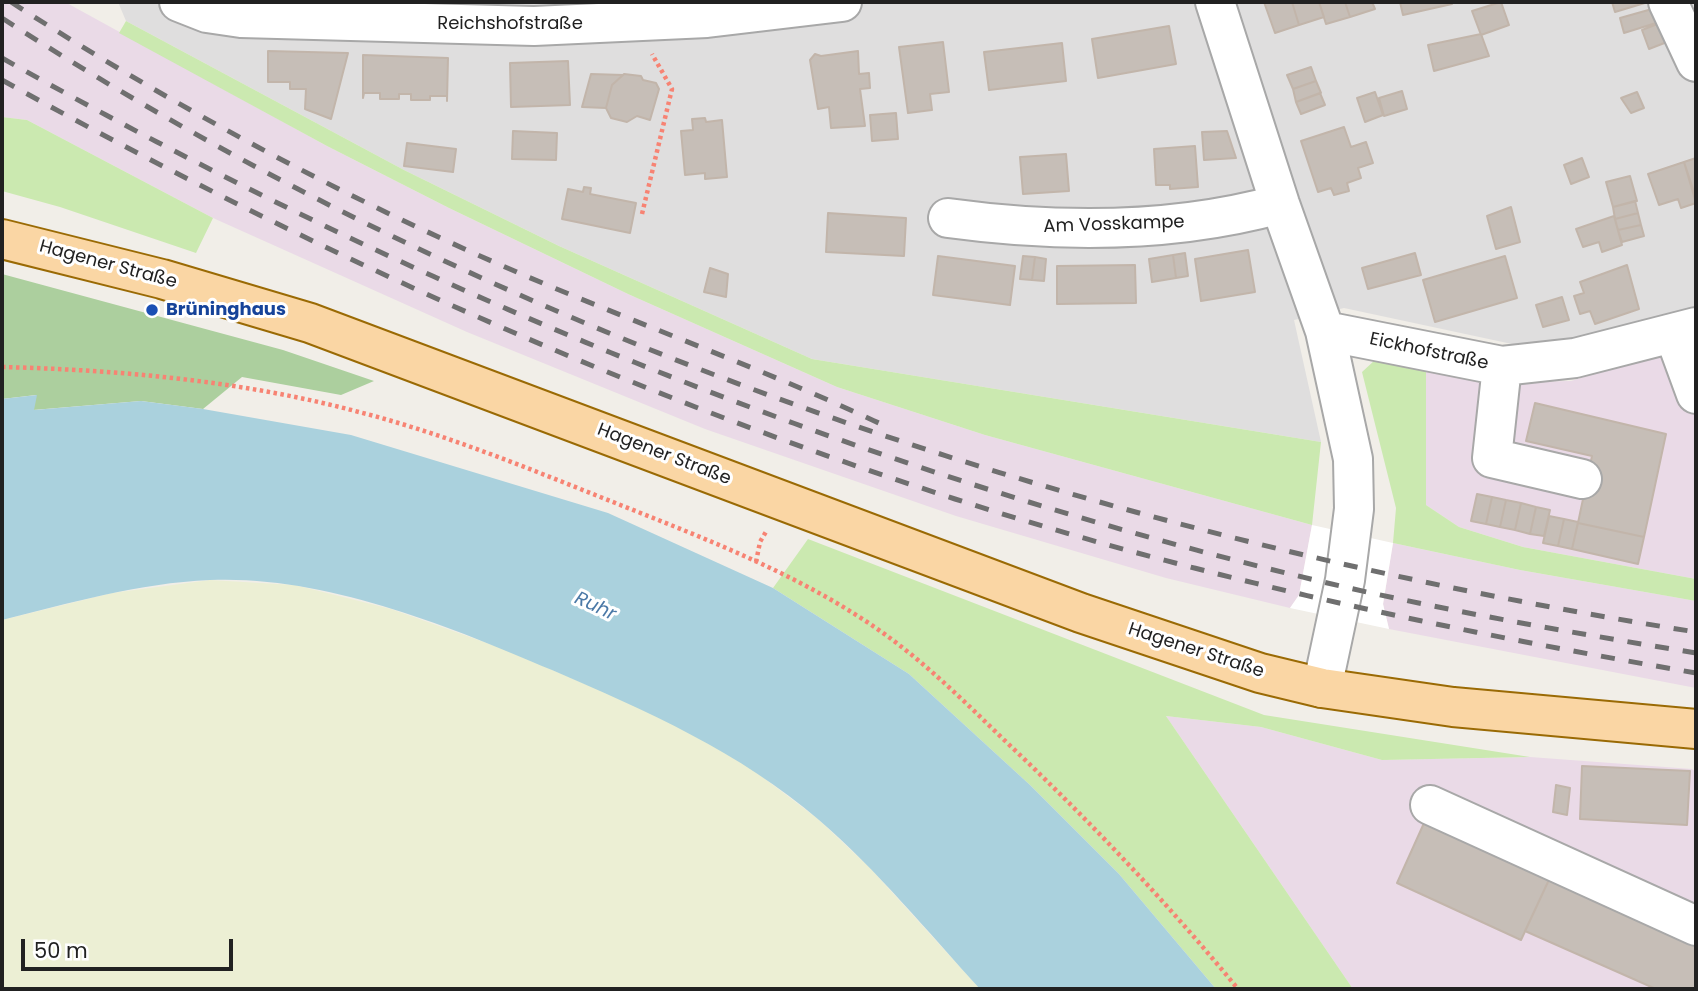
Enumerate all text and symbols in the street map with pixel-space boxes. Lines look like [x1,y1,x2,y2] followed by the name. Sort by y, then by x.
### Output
[437,13,583,35] street label: Reichshofstraße
[1043,212,1185,238] street label: Am Vosskampe
[37,236,179,294] street label: Hagener Straße
[166,299,286,321] place label: Brüninghaus
[144,302,160,318] marker: Brüninghaus
[1368,329,1490,375] street label: Eickhofstraße
[594,420,734,490] street label: Hagener Straße
[571,588,619,626] water label: Ruhr
[1125,619,1267,683] street label: Hagener Straße
[24,925,236,969] scale bar
[34,936,88,965] text: 50 m

